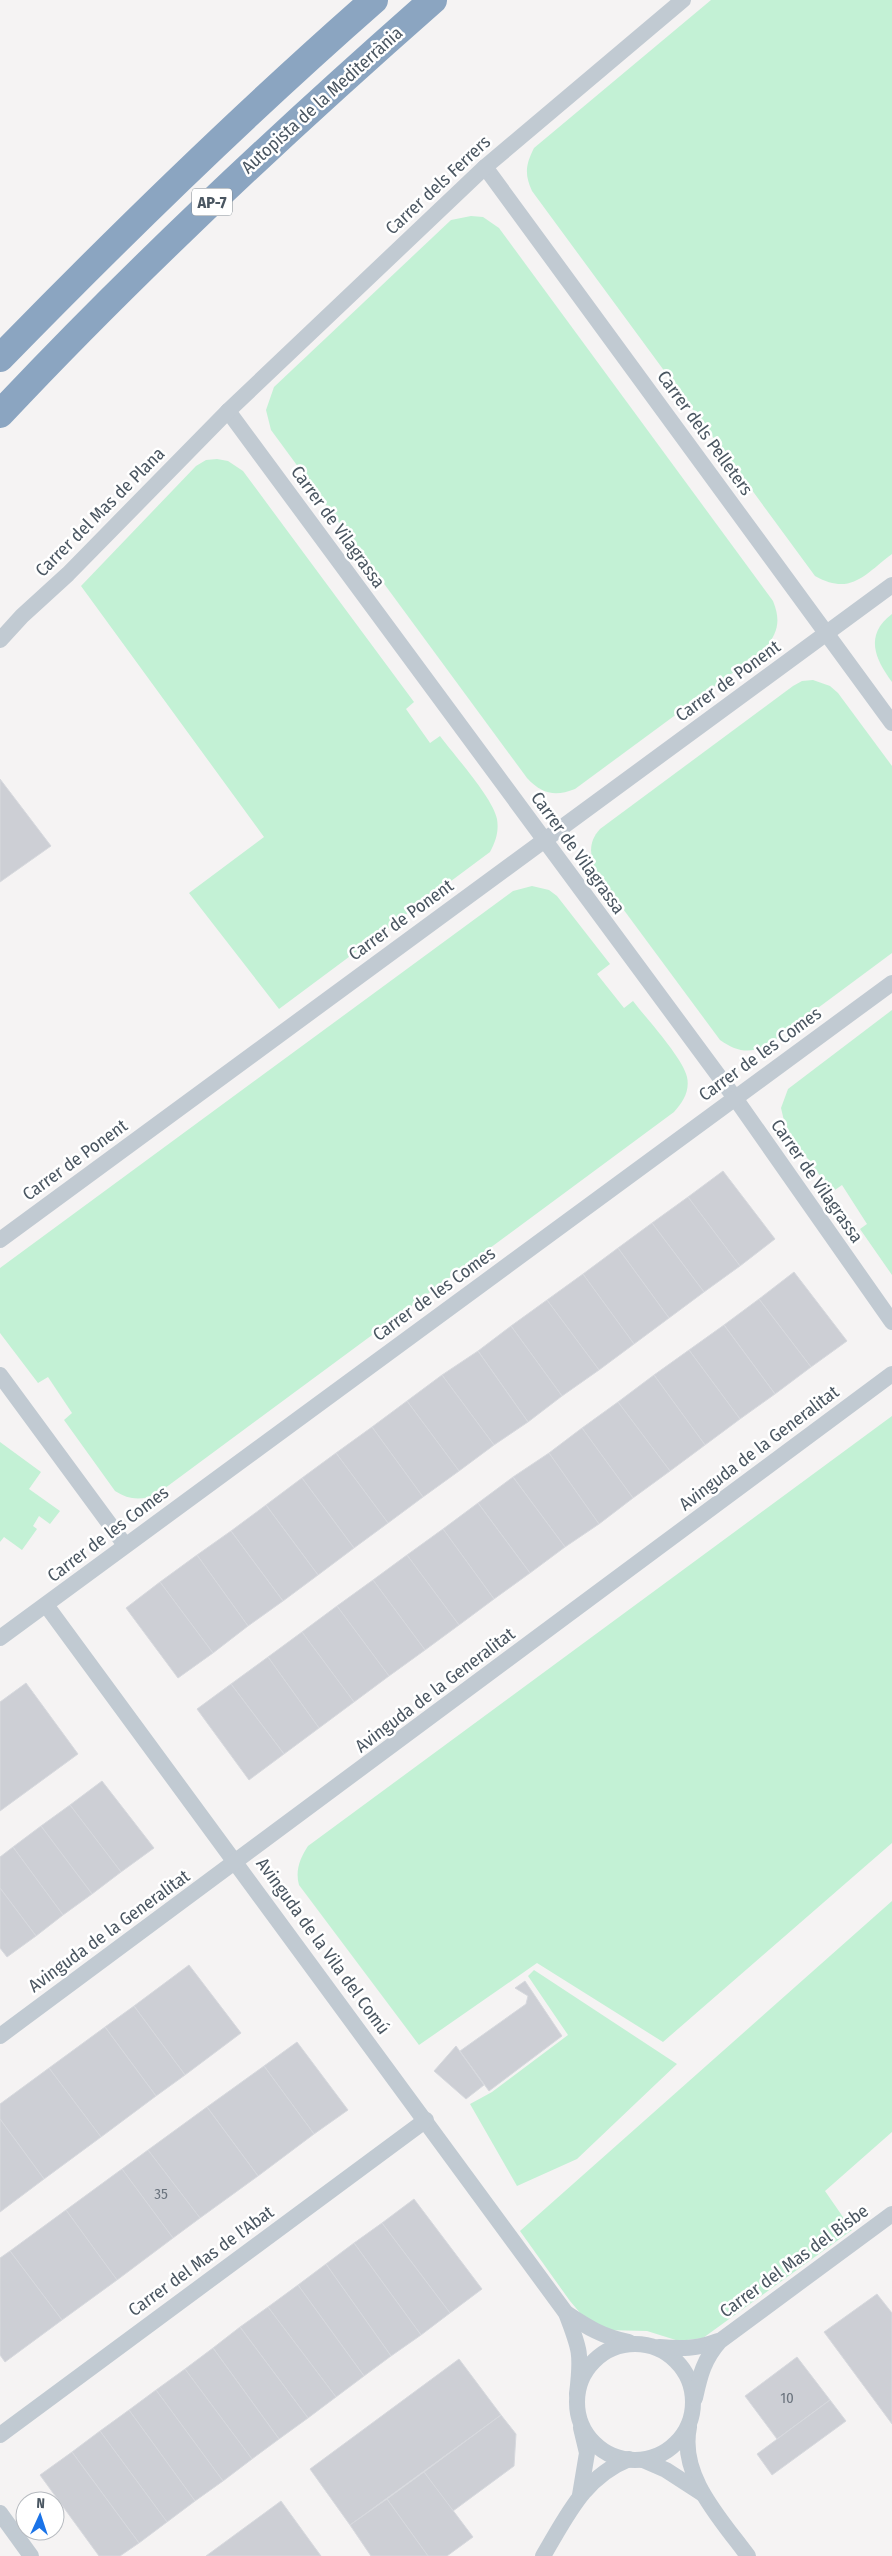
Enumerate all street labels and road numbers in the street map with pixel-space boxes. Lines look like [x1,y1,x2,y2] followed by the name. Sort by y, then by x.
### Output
[237,22,407,178] street label: Autopista de la Mediterrània
[381,131,495,239] street label: Carrer dels Ferrers
[192,188,232,216] road number: AP-7
[652,366,758,500] street label: Carrer dels Pelleters
[31,443,169,581] street label: Carrer del Mas de Plana
[286,462,390,593] street label: Carrer de Vilagrassa
[671,636,785,726] street label: Carrer de Ponent
[526,788,630,919] street label: Carrer de Vilagrassa
[344,875,458,965] street label: Carrer de Ponent
[694,1002,826,1106] street label: Carrer de les Comes
[18,1115,132,1205] street label: Carrer de Ponent
[766,1115,868,1247] street label: Carrer de Vilagrassa
[368,1242,500,1346] street label: Carrer de les Comes
[675,1381,843,1515] street label: Avinguda de la Generalitat
[43,1481,173,1587] street label: Carrer de les Comes
[351,1623,519,1757] street label: Avinguda de la Generalitat
[252,1853,394,2039] street label: Avinguda de la Vila del Comú
[24,1865,194,1997] street label: Avinguda de la Generalitat
[715,2200,873,2322] street label: Carrer del Mas del Bisbe
[124,2201,278,2321] street label: Carrer del Mas de l'Abat

